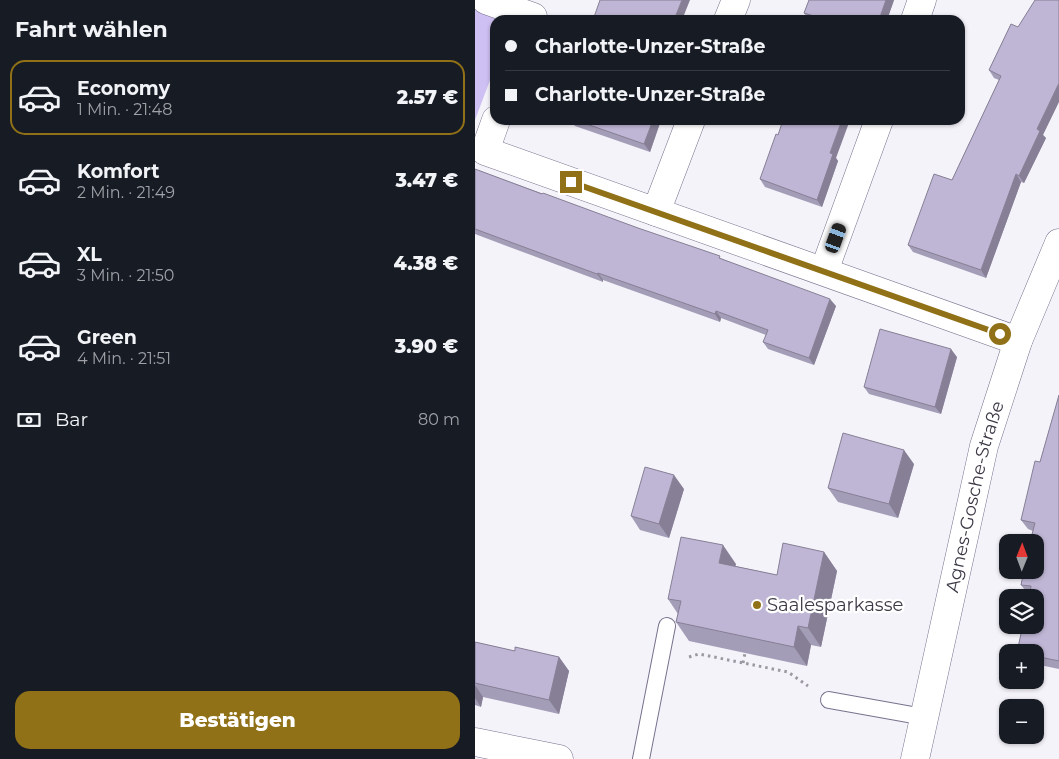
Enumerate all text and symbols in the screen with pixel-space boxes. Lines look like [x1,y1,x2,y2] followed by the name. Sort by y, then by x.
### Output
[15,16,168,43] text: Fahrt wählen
[535,35,765,58] text: Charlotte-Unzer-Straße
[17,75,62,120] icon: car
[77,77,170,100] text: Economy
[535,83,765,106] text: Charlotte-Unzer-Straße
[397,86,458,109] text: 2.57 €
[77,100,172,119] text: 1 Min. · 21:48
[17,158,62,203] icon: car
[77,160,159,183] text: Komfort
[395,169,458,192] text: 3.47 €
[560,171,582,193] route end
[77,183,175,202] text: 2 Min. · 21:49
[823,221,848,255] car
[17,241,62,286] icon: car
[77,243,102,266] text: XL
[393,252,458,275] text: 4.38 €
[77,266,174,285] text: 3 Min. · 21:50
[989,323,1011,345] route start
[17,324,62,369] icon: car
[77,326,137,349] text: Green
[395,335,458,358] text: 3.90 €
[77,349,171,368] text: 4 Min. · 21:51
[941,398,1009,595] street label: Agnes-Gosche-Straße
[15,406,43,434] icon: cash
[55,408,88,431] text: Bar
[418,410,460,429] text: 80 m
[999,534,1044,579] north arrow
[999,534,1044,744] map controls
[999,589,1044,634] button: layers
[767,594,903,616] place label: Saalesparkasse
[751,599,763,611] marker: Saalesparkasse
[999,644,1044,689] button: +
[15,691,460,749] button: Bestätigen
[999,699,1044,744] button: −

